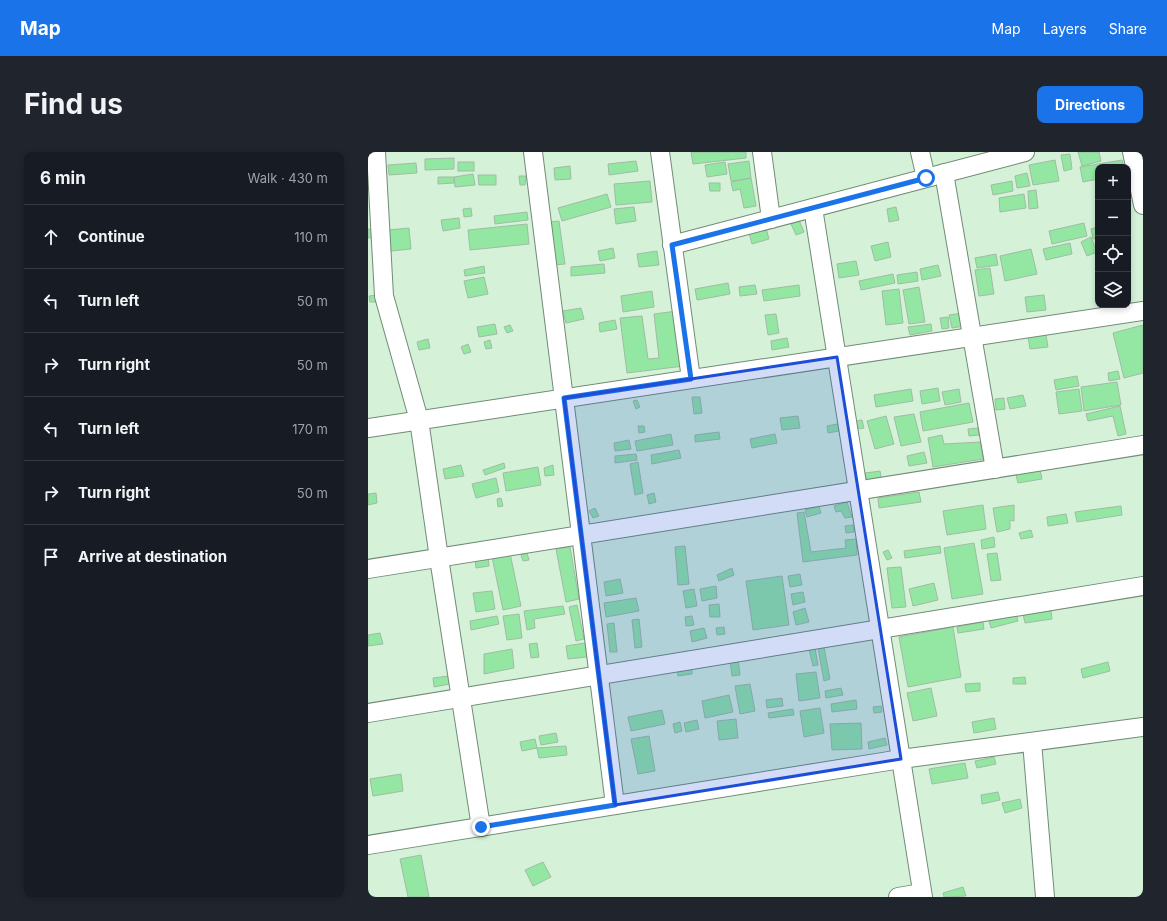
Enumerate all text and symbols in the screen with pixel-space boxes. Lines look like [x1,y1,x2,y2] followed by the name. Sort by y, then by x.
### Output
[20,17,61,40] text: Map
[992,20,1021,37] text: Map
[1043,20,1087,37] text: Layers
[1109,20,1147,37] text: Share
[1037,86,1143,123] button: Directions
[24,87,123,121] text: Find us
[1095,164,1131,308] map controls
[1095,164,1131,200] button: +
[40,168,86,188] text: 6 min
[917,169,935,187] route start
[248,170,328,186] text: Walk · 430 m
[1095,200,1131,236] button: −
[40,226,62,248] icon: ahead
[78,227,145,246] text: Continue
[294,229,328,245] text: 110 m
[1095,236,1131,272] button: locate
[1095,272,1131,308] button: layers
[40,290,62,312] icon: left
[78,291,139,310] text: Turn left
[297,293,328,309] text: 50 m
[40,354,62,376] icon: right
[78,355,150,374] text: Turn right
[297,357,328,373] text: 50 m
[40,418,62,440] icon: left
[78,419,139,438] text: Turn left
[292,421,328,437] text: 170 m
[40,482,62,504] icon: right
[78,483,150,502] text: Turn right
[297,485,328,501] text: 50 m
[40,546,62,568] icon: arrive
[78,547,227,566] text: Arrive at destination
[472,818,490,836] route end

